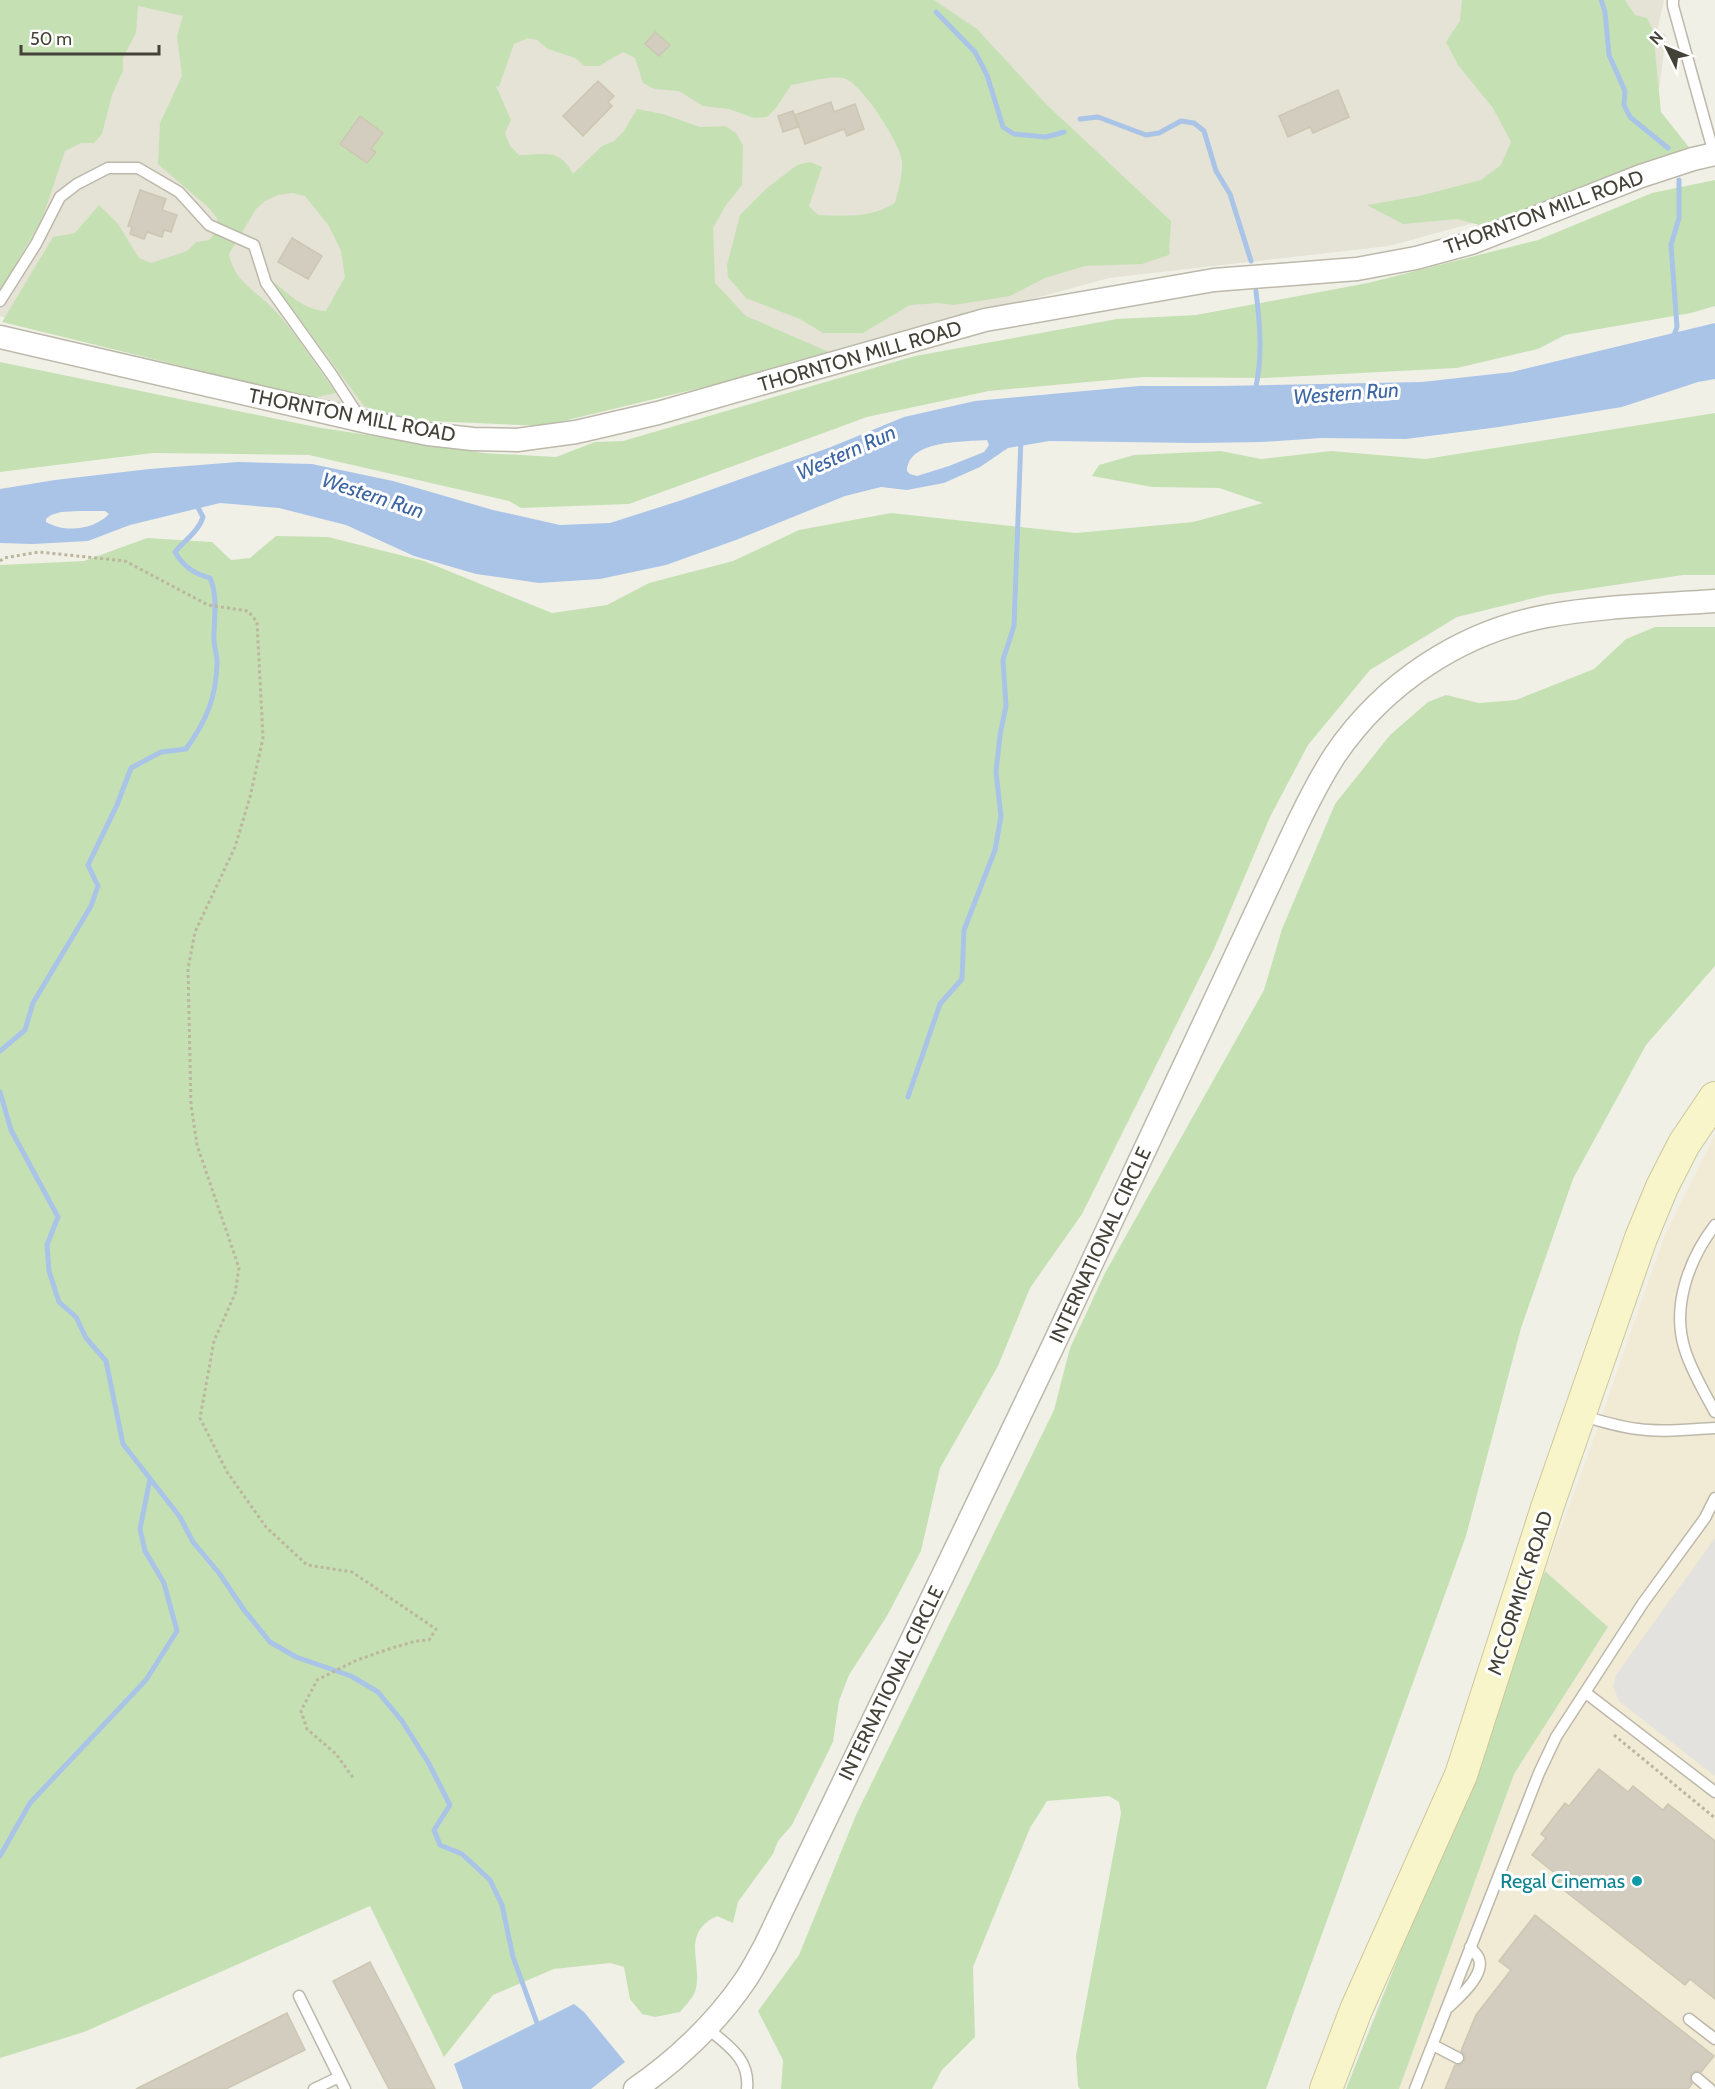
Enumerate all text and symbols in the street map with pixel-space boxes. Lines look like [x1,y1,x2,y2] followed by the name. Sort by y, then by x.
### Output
[21,18,159,56] scale bar
[1637,18,1697,78] north arrow
[1646,27,1667,49] text: N
[30,28,72,50] text: 50 m
[1441,165,1647,259] street label: THORNTON MILL ROAD
[756,315,964,397] street label: THORNTON MILL ROAD
[1292,377,1400,409] water label: Western Run
[246,383,458,447] street label: THORNTON MILL ROAD
[792,419,900,485] water label: Western Run
[319,467,427,523] water label: Western Run
[1044,1143,1156,1347] street label: INTERNATIONAL CIRCLE
[1482,1508,1558,1678] street label: MCCORMICK ROAD
[833,1582,949,1784] street label: INTERNATIONAL CIRCLE
[1500,1869,1625,1893] place label: Regal Cinemas
[1630,1874,1644,1888] marker: Regal Cinemas

